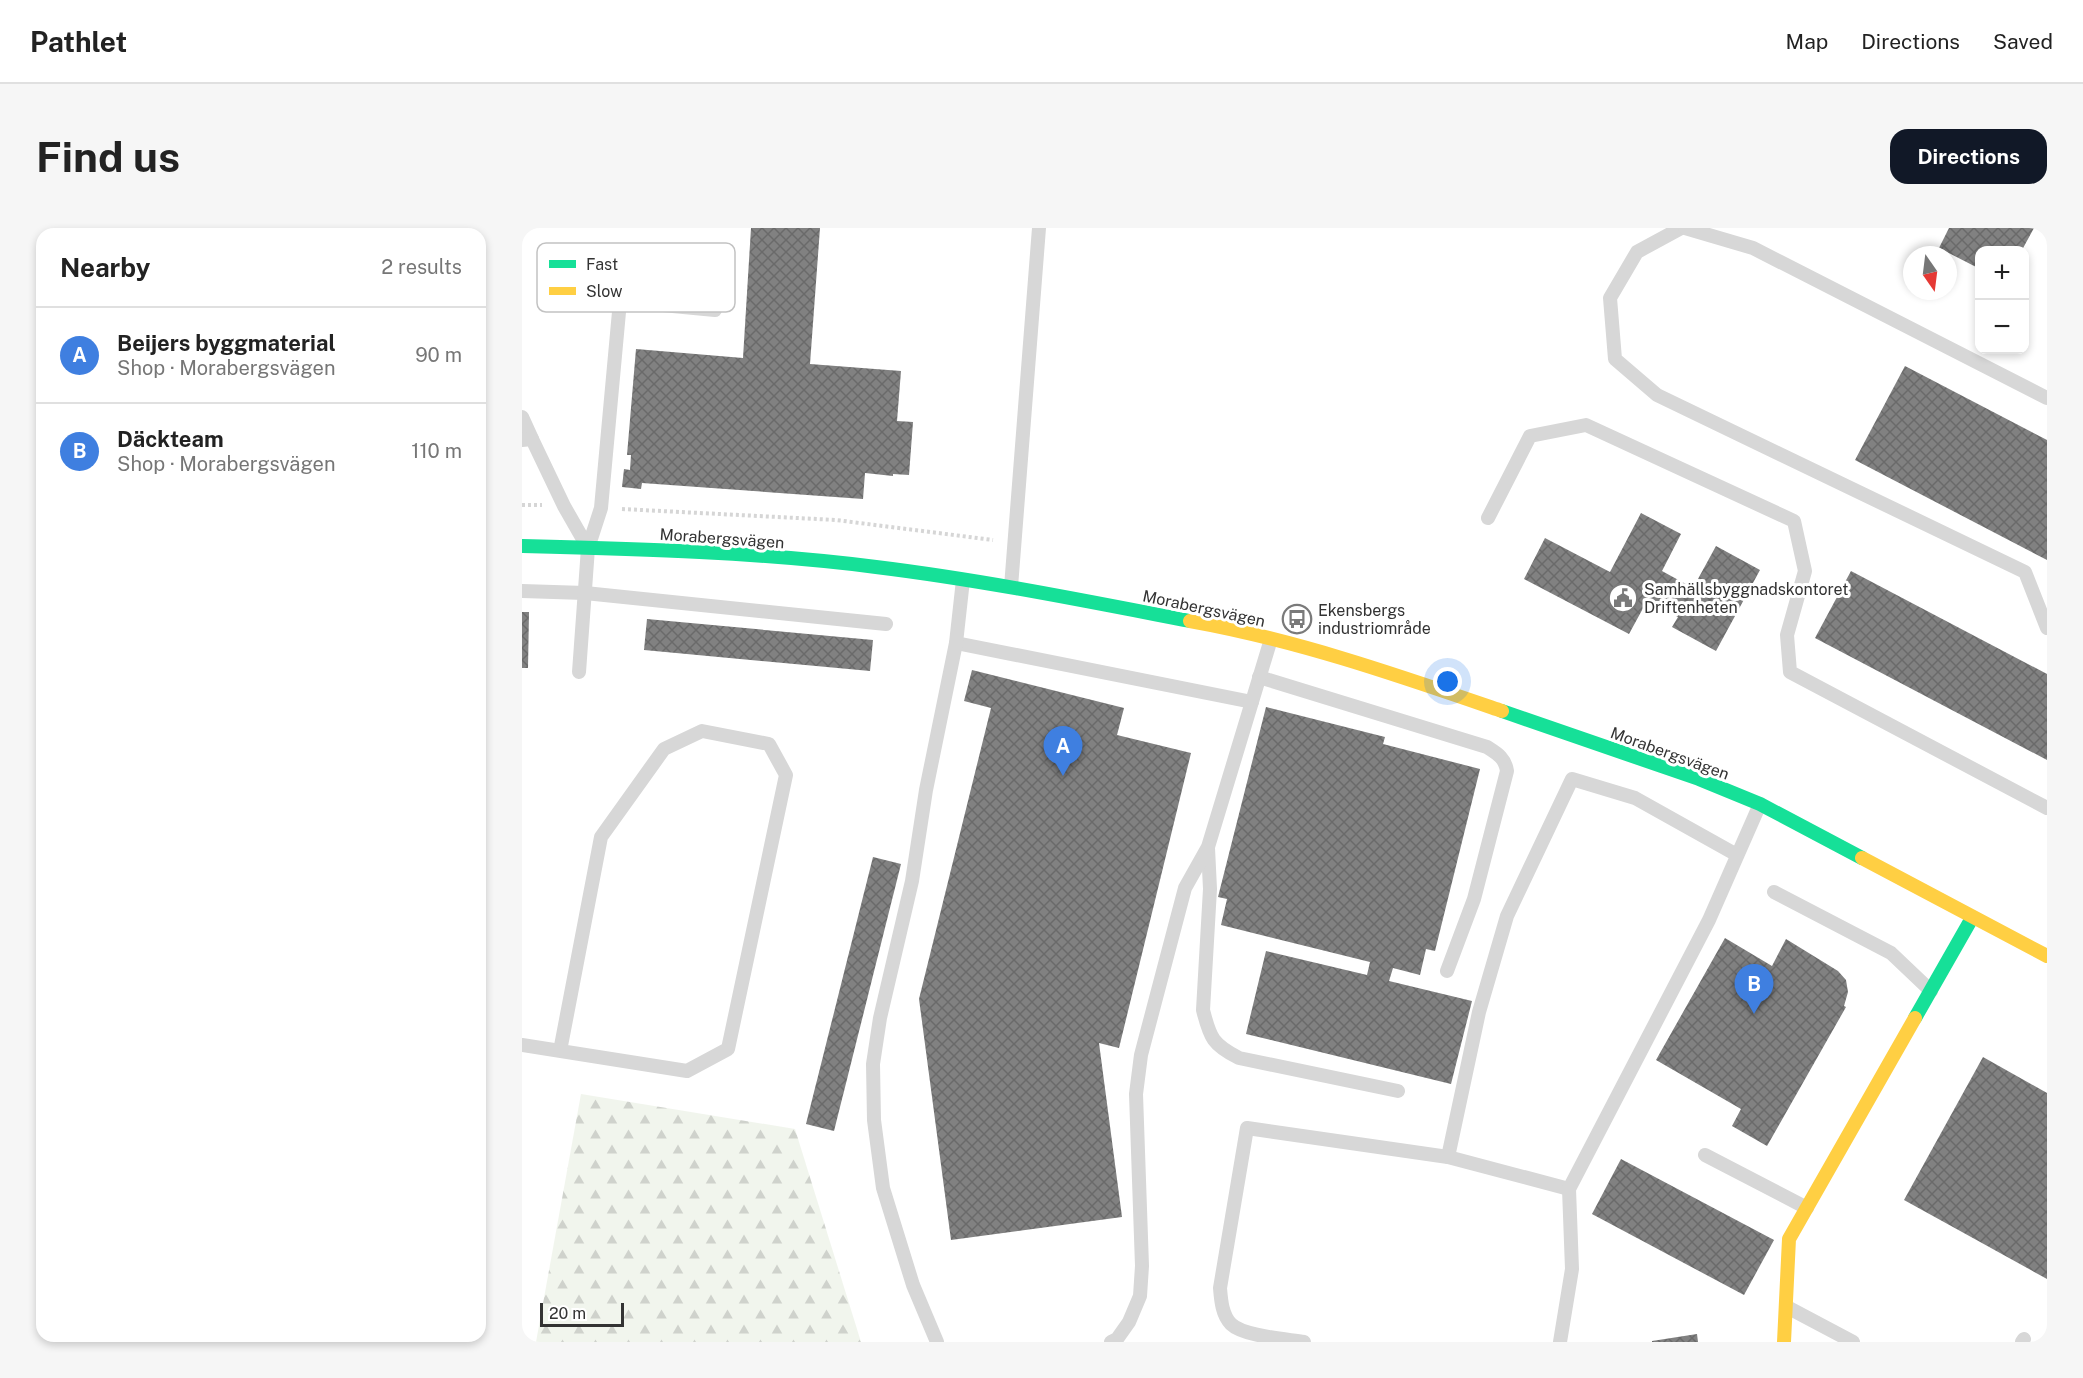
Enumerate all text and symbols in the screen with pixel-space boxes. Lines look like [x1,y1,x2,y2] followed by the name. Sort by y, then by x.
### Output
[30,25,127,58] text: Pathlet
[1786,29,1828,54] text: Map
[1861,29,1960,54] text: Directions
[1993,29,2053,54] text: Saved
[1890,129,2047,184] button: Directions
[36,132,180,181] text: Find us
[537,243,735,312] legend
[1903,246,1957,300] north arrow
[1975,246,2029,354] map controls
[1975,246,2029,300] button: +
[60,252,150,283] text: Nearby
[381,255,462,279] text: 2 results
[586,255,618,274] text: Fast
[586,282,623,301] text: Slow
[1975,300,2029,354] button: −
[117,330,336,356] text: Beijers byggmaterial
[72,343,87,367] text: A
[415,343,462,367] text: 90 m
[117,356,335,380] text: Shop · Morabergsvägen
[117,426,224,452] text: Däckteam
[73,439,86,463] text: B
[411,439,462,463] text: 110 m
[117,452,335,476] text: Shop · Morabergsvägen
[659,525,785,552] street label: Morabergsvägen
[1644,580,1848,617] place label: Samhällsbyggnadskontoret Driftenheten
[1607,582,1639,614] public building icon: Samhällsbyggnadskontoret Driftenheten
[1141,586,1267,631] street label: Morabergsvägen
[1318,601,1431,638] place label: Ekensbergs industriområde
[1281,603,1313,635] bus stop icon: Ekensbergs industriområde
[1433,667,1462,696] your location
[1608,723,1732,784] street label: Morabergsvägen
[1044,726,1082,776] pin: A
[1734,964,1774,1014] pin: B
[540,1300,624,1328] scale bar
[549,1304,586,1323] text: 20 m

